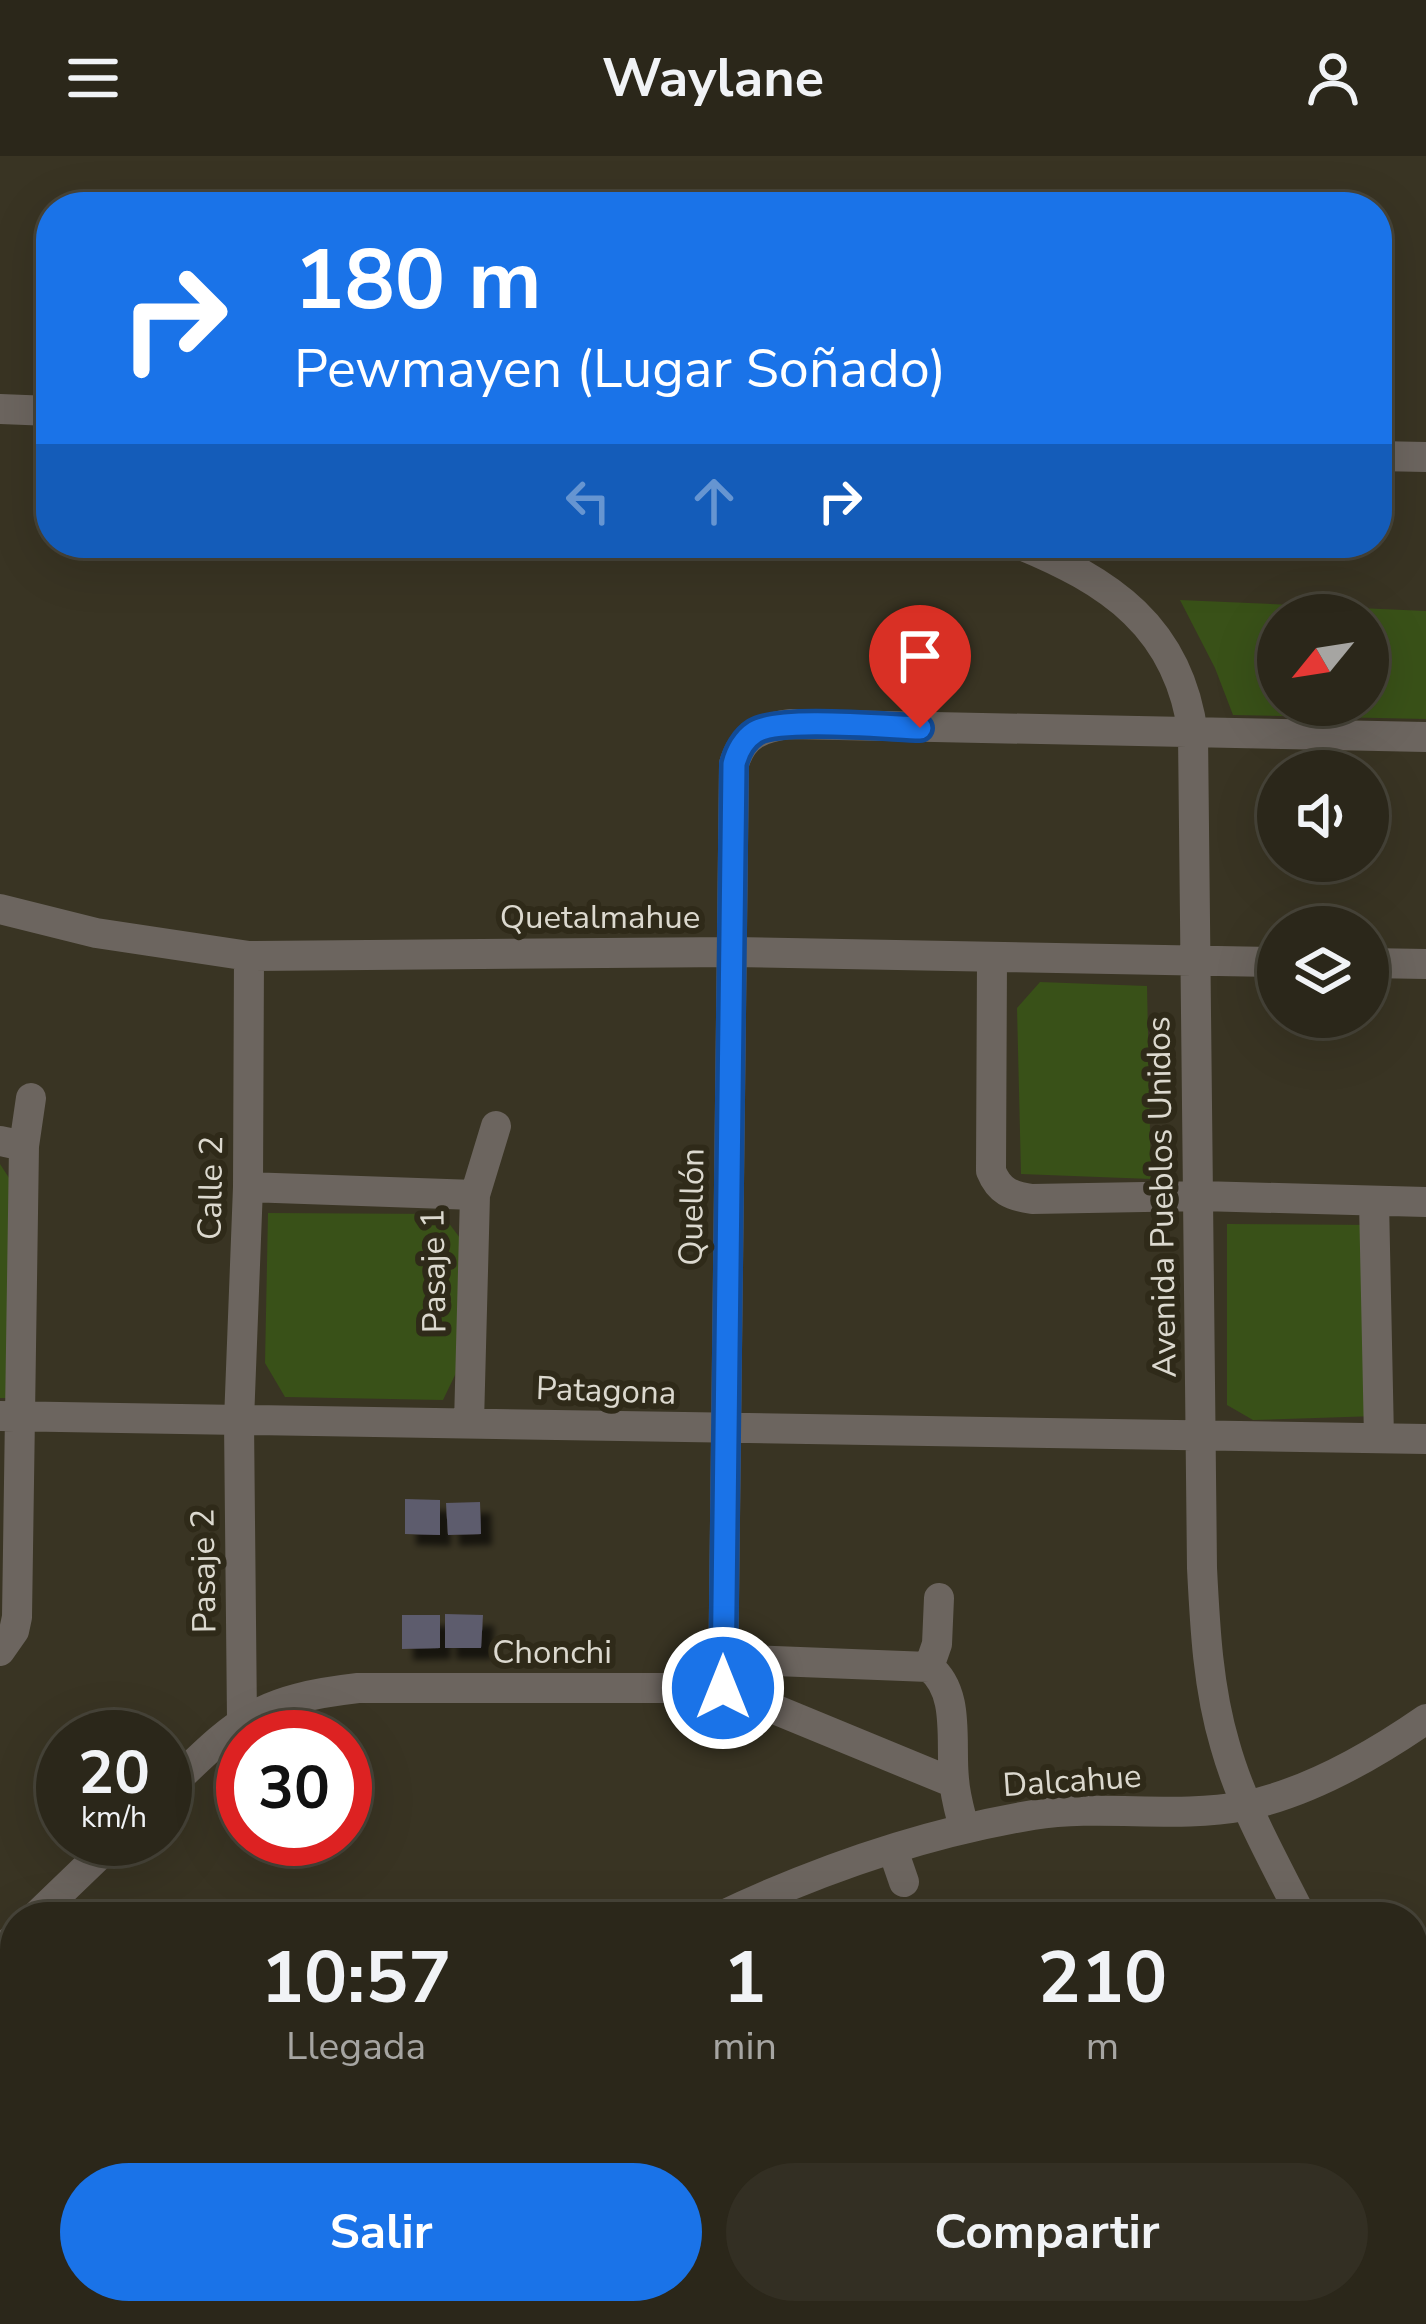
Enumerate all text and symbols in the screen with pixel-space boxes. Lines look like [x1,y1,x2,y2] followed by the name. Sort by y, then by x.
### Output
[602,41,824,115] text: Waylane
[60,45,126,111] icon: menu
[1300,45,1366,111] icon: person
[294,223,542,338] text: 180 m
[96,240,252,396] icon: right
[294,332,946,406] text: Pewmayen (Lugar Soñado)
[555,468,621,534] icon: left
[681,468,747,534] icon: ahead
[807,468,873,534] icon: right
[1257,594,1389,726] north arrow
[1257,594,1389,1038] map controls
[869,605,971,728] pin
[887,623,953,689] icon: arrive
[1257,750,1389,882] button: sound
[500,895,700,940] street label: Quetalmahue
[1257,906,1389,1038] button: layers
[1136,1016,1188,1378] street label: Avenida Pueblos Unidos
[188,1135,234,1241] street label: Calle 2
[668,1148,716,1266] street label: Quellón
[410,1208,458,1334] street label: Pasaje 1
[535,1366,677,1416] street label: Patagona
[180,1508,228,1634] street label: Pasaje 2
[660,1625,786,1751] position arrow
[492,1630,612,1675] street label: Chonchi
[216,1710,372,1866] speed limit sign: 30
[78,1732,150,1814] text: 20
[1001,1754,1143,1808] street label: Dalcahue
[81,1797,147,1838] text: km/h
[261,1929,451,2027] text: 10:57
[723,1929,766,2027] text: 1
[1038,1929,1167,2027] text: 210
[286,2020,426,2073] text: Llegada
[712,2020,777,2073] text: min
[1086,2020,1119,2073] text: m
[60,2163,702,2301] button: Salir
[726,2163,1368,2301] button: Compartir

